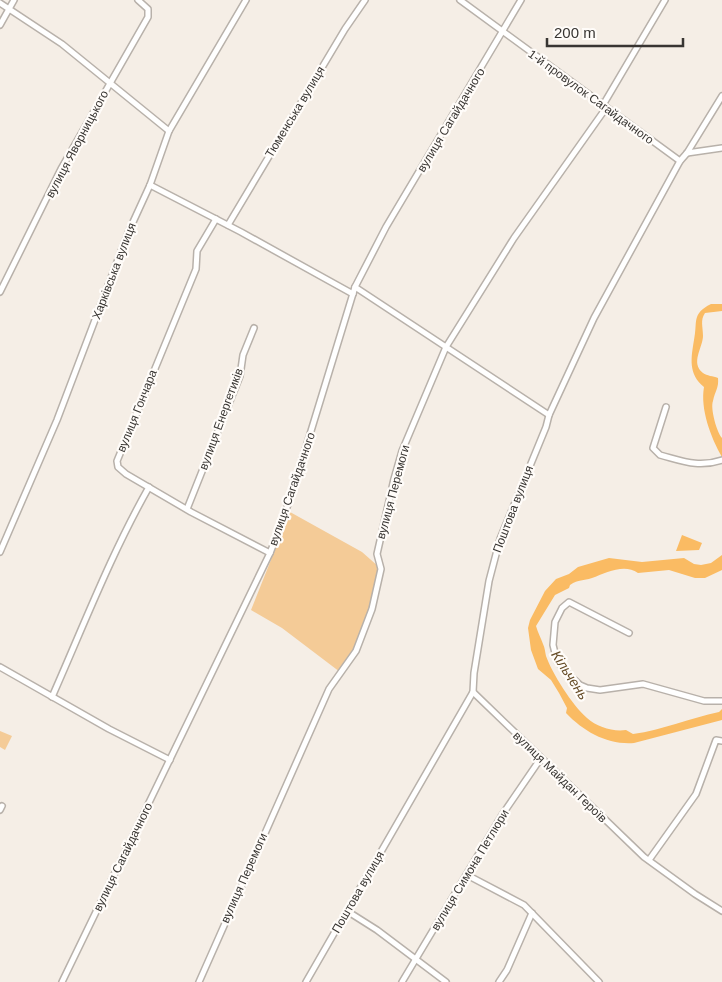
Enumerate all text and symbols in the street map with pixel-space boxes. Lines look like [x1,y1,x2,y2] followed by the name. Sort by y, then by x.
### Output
[547,15,683,47] scale bar
[554,24,596,41] text: 200 m
[526,47,657,147] street label: 1-й провулок Сагайдачного
[262,64,328,160] street label: Тюменська вулиця
[414,65,488,175] street label: вулиця Сагайдачного
[43,88,111,200] street label: вулиця Яворницького
[89,221,139,321] street label: Харківська вулиця
[196,366,246,472] street label: вулиця Енергетиків
[114,368,160,454] street label: вулиця Гончара
[266,430,318,548] street label: вулиця Сагайдачного
[374,443,412,541] street label: вулиця Перемоги
[490,463,536,555] street label: Поштова вулиця
[548,647,592,703] water label: Кільчень
[510,729,610,825] street label: вулиця Майдан Героїв
[91,800,156,914] street label: вулиця Сагайдачного
[428,807,512,933] street label: вулиця Симона Петлюри
[218,831,270,925] street label: вулиця Перемоги
[329,849,387,935] street label: Поштова вулиця

